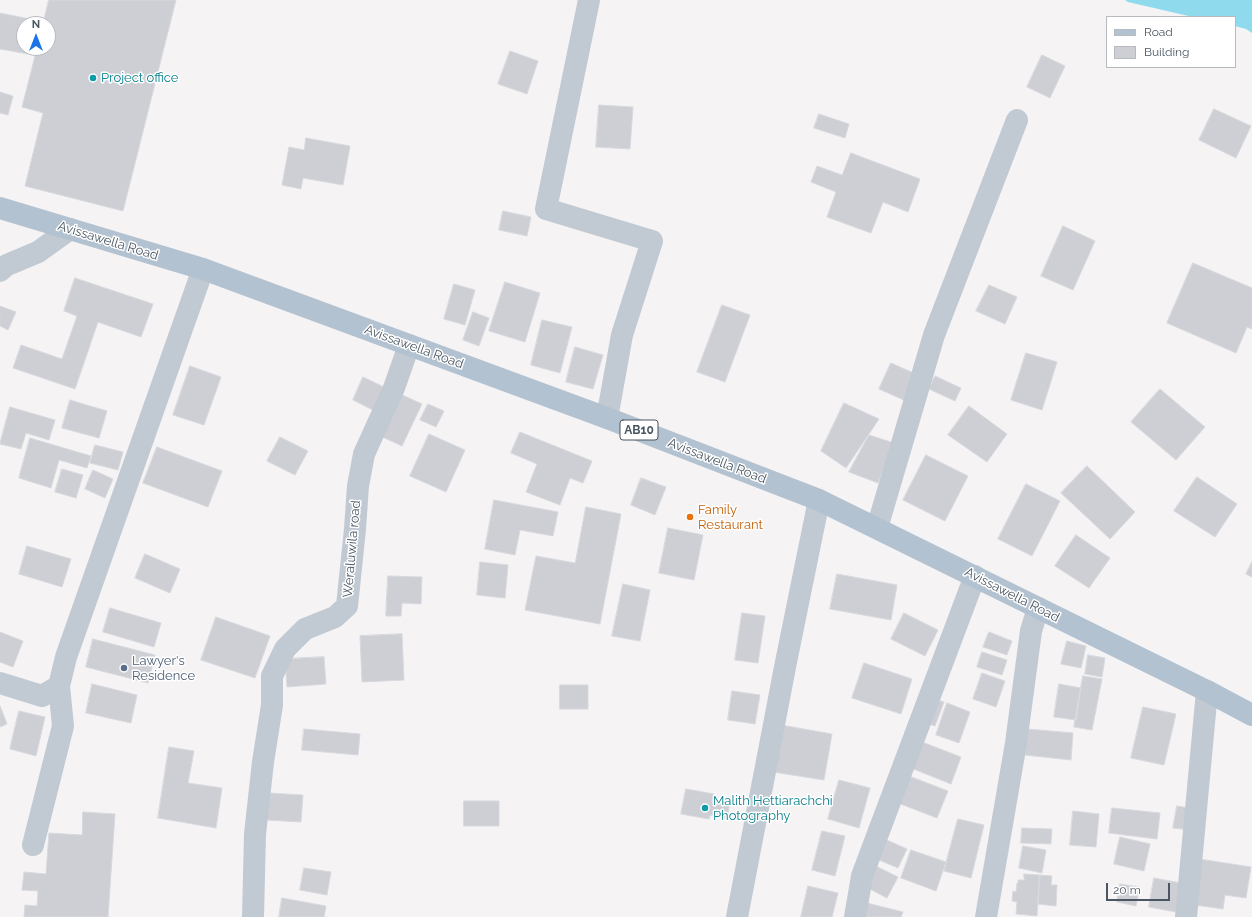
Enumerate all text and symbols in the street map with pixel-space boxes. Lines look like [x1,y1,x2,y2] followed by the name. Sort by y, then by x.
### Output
[16,16,56,56] north arrow
[1106,16,1236,68] legend
[32,18,40,31] text: N
[1144,25,1173,39] text: Road
[1144,45,1190,59] text: Building
[101,70,178,86] place label: Project office
[88,73,98,83] marker: Project office
[56,218,160,264] street label: Avissawella Road
[362,322,466,372] street label: Avissawella Road
[620,420,658,440] road number: AB10
[666,435,768,487] street label: Avissawella Road
[340,500,364,598] street label: Weraluwila road
[698,502,763,533] place label: Family Restaurant
[685,512,695,522] marker: Family Restaurant
[962,564,1062,626] street label: Avissawella Road
[132,653,195,684] place label: Lawyer's Residence
[119,663,129,673] marker: Lawyer's Residence
[713,793,833,824] place label: Malith Hettiarachchi Photography
[700,803,710,813] marker: Malith Hettiarachchi Photography
[1108,875,1172,901] scale bar
[1113,883,1141,897] text: 20 m

